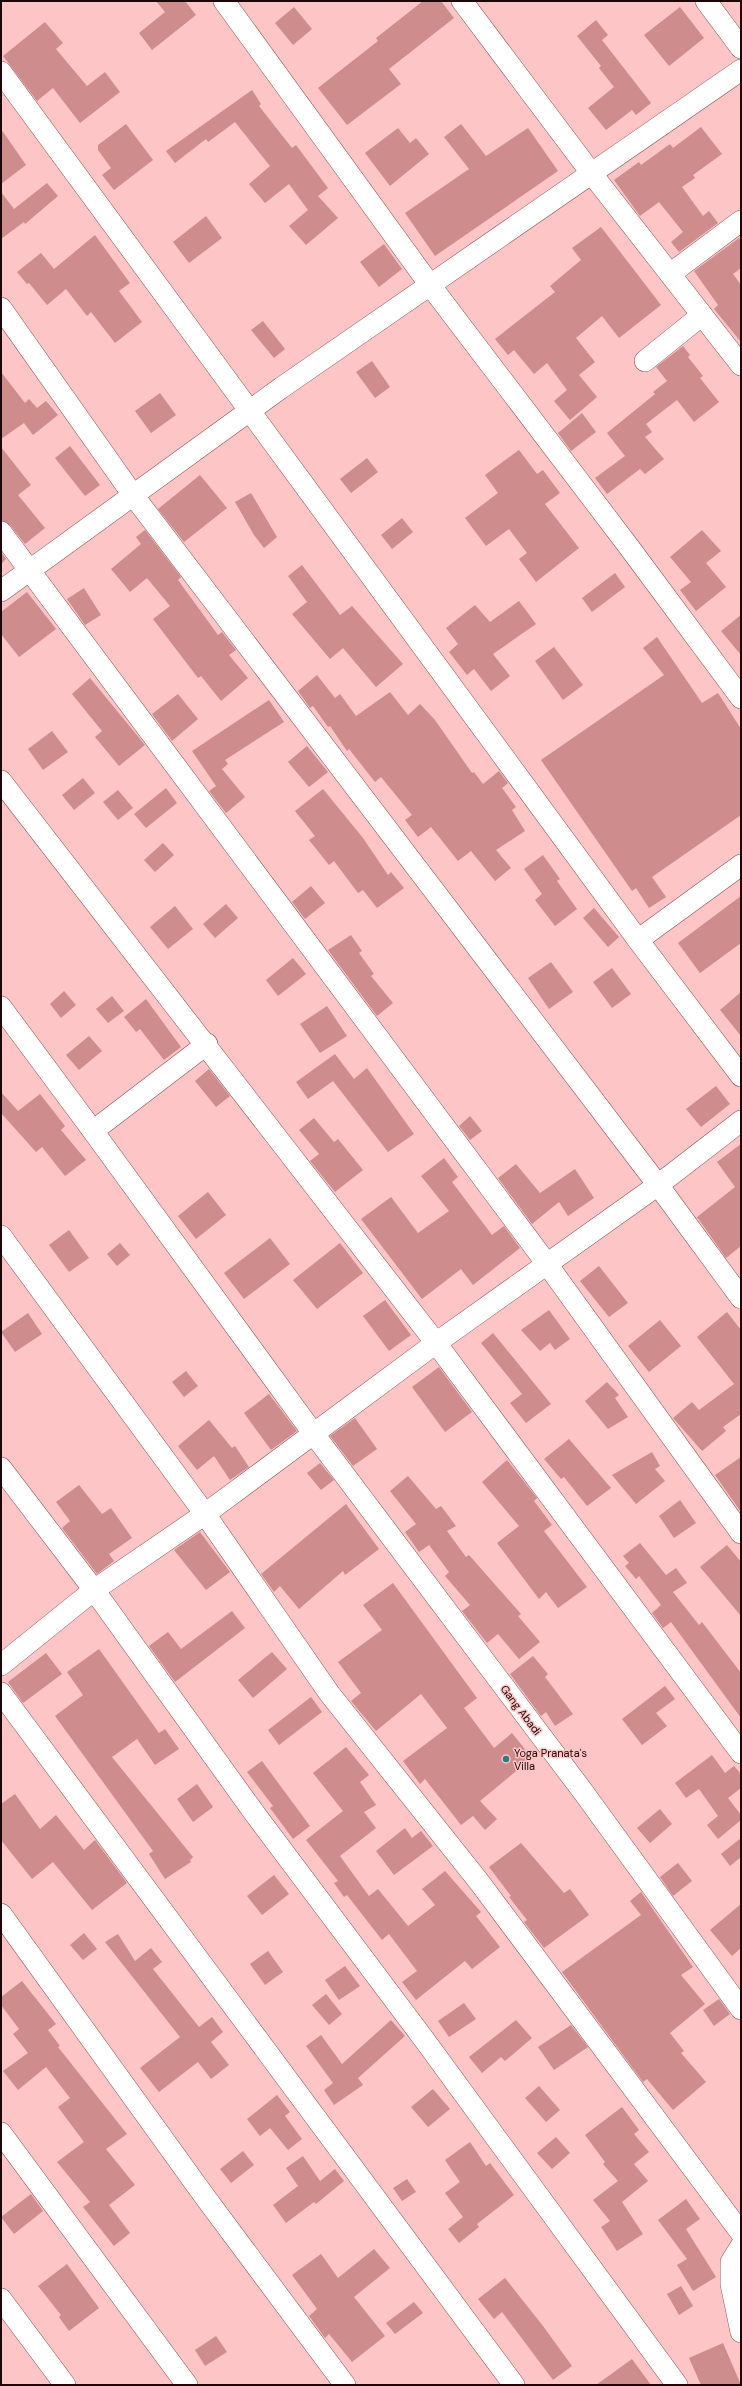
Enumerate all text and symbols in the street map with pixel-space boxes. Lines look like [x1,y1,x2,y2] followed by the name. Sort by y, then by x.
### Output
[498,1682,544,1738] street label: Gang Abadi
[514,1746,587,1773] place label: Yoga Pranata's Villa
[501,1754,511,1764] marker: Yoga Pranata's Villa

